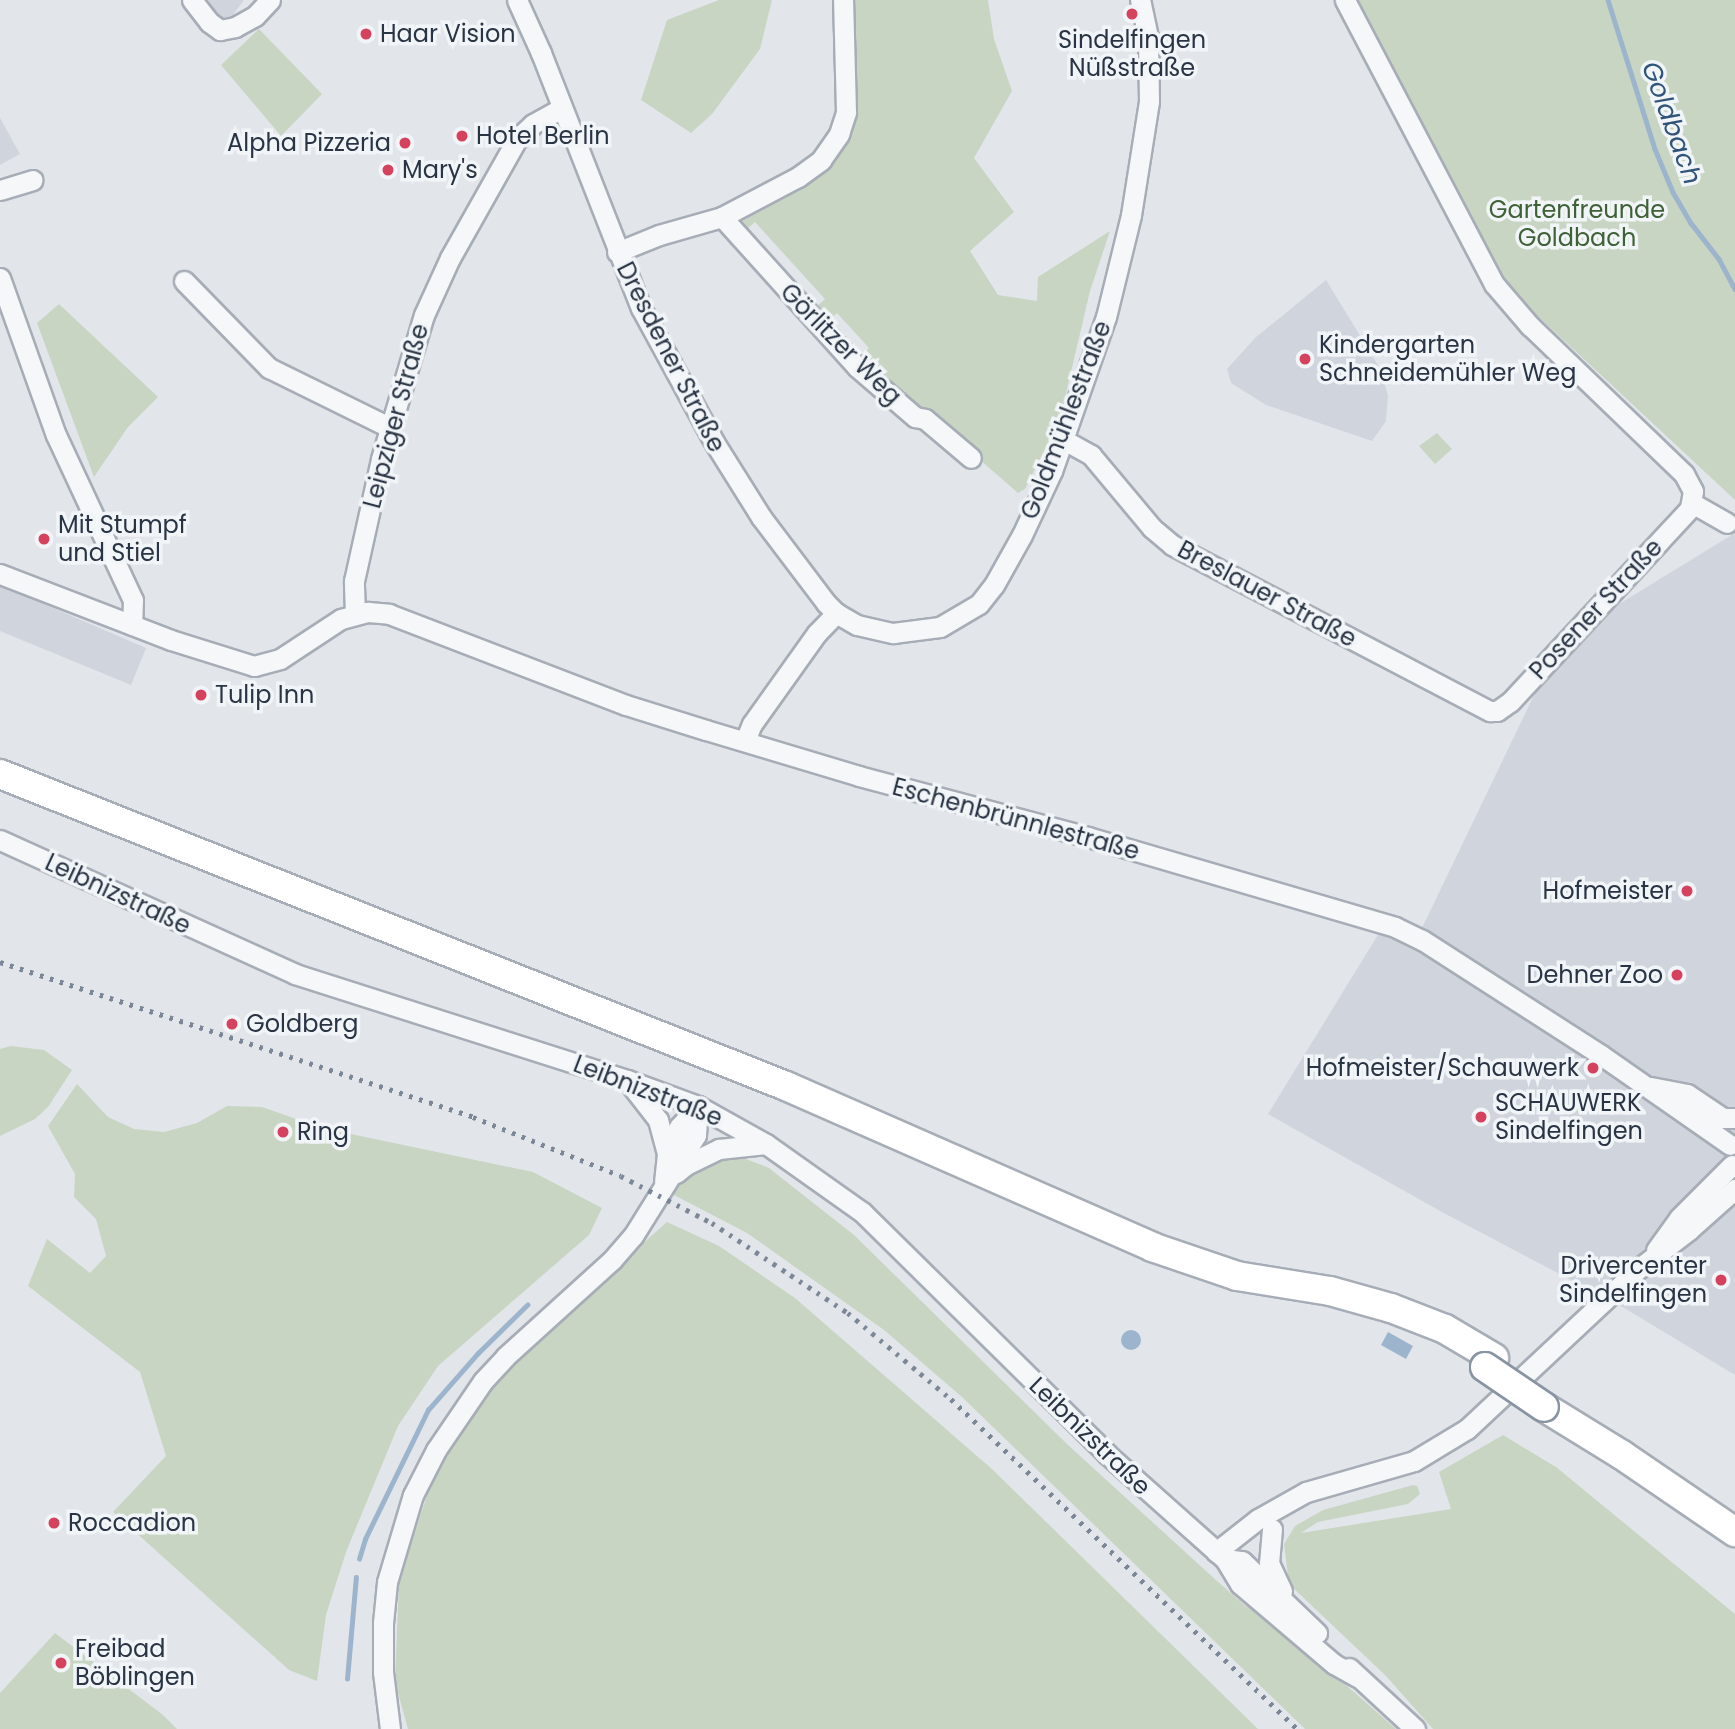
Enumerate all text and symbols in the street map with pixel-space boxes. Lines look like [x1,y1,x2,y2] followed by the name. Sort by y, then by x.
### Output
[1124,6,1140,22] marker: Sindelfingen Nüßstraße
[380,20,516,48] place label: Haar Vision
[358,26,374,42] marker: Haar Vision
[1058,26,1206,82] place label: Sindelfingen Nüßstraße
[1634,57,1708,189] water label: Goldbach
[476,122,610,150] place label: Hotel Berlin
[454,128,470,144] marker: Hotel Berlin
[227,129,391,157] place label: Alpha Pizzeria
[397,135,413,151] marker: Alpha Pizzeria
[402,156,478,184] place label: Mary's
[380,162,396,178] marker: Mary's
[1489,196,1665,252] park label: Gartenfreunde Goldbach
[611,257,731,457] street label: Dresdener Straße
[775,278,907,410] street label: Görlitzer Weg
[1015,317,1117,523] street label: Goldmühlestraße
[358,321,434,511] street label: Leipziger Straße
[1319,331,1576,387] place label: Kindergarten Schneidemühler Weg
[1297,351,1313,367] marker: Kindergarten Schneidemühler Weg
[58,511,187,567] place label: Mit Stumpf und Stiel
[36,531,52,547] marker: Mit Stumpf und Stiel
[1524,533,1668,685] street label: Posener Straße
[1173,535,1361,653] street label: Breslauer Straße
[215,681,314,709] place label: Tulip Inn
[193,687,209,703] marker: Tulip Inn
[889,772,1143,866] street label: Eschenbrünnlestraße
[41,848,195,940] street label: Leibnizstraße
[1543,877,1673,905] place label: Hofmeister
[1679,883,1695,899] marker: Hofmeister
[1526,961,1663,989] place label: Dehner Zoo
[1669,967,1685,983] marker: Dehner Zoo
[246,1010,358,1038] place label: Goldberg
[224,1016,240,1032] marker: Goldberg
[569,1049,727,1133] street label: Leibnizstraße
[1306,1054,1579,1082] place label: Hofmeister/Schauwerk
[1585,1060,1601,1076] marker: Hofmeister/Schauwerk
[1495,1089,1643,1145] place label: SCHAUWERK Sindelfingen
[1473,1109,1489,1125] marker: SCHAUWERK Sindelfingen
[297,1118,349,1146] place label: Ring
[275,1124,291,1140] marker: Ring
[1559,1252,1707,1308] place label: Drivercenter Sindelfingen
[1713,1272,1729,1288] marker: Drivercenter Sindelfingen
[1023,1371,1157,1501] street label: Leibnizstraße
[68,1509,196,1537] place label: Roccadion
[46,1515,62,1531] marker: Roccadion
[75,1635,195,1691] place label: Freibad Böblingen
[53,1655,69,1671] marker: Freibad Böblingen

